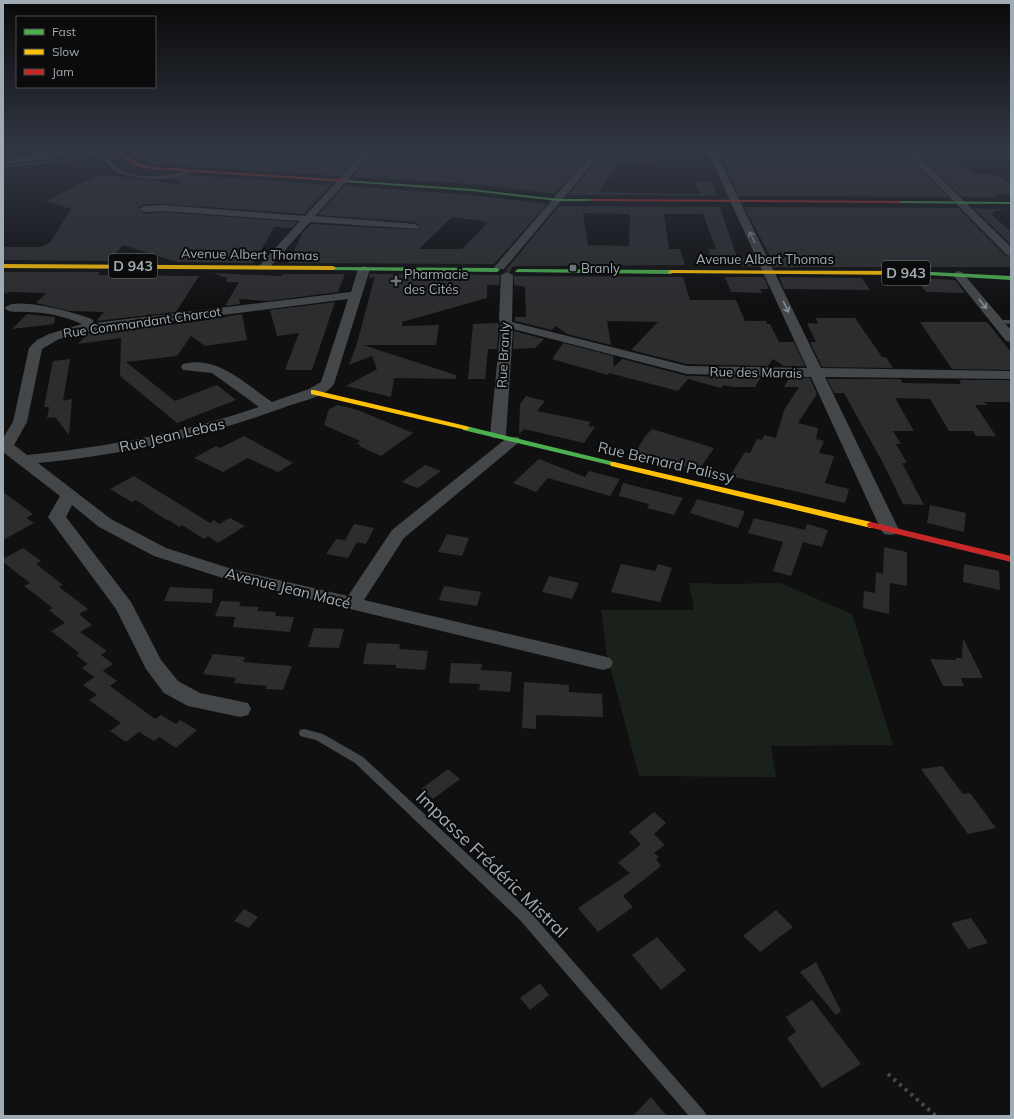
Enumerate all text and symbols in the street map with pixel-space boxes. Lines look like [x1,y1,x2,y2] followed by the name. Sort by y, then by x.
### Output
[16,16,156,88] legend
[52,24,76,39] text: Fast
[52,44,80,59] text: Slow
[52,64,74,79] text: Jam
[748,231,755,243] one-way arrow
[181,245,319,263] street label: Avenue Albert Thomas
[696,251,834,267] street label: Avenue Albert Thomas
[109,254,157,278] road number: D 943
[581,260,620,276] place label: Branly
[882,261,930,285] road number: D 943
[568,263,578,273] marker: Branly
[404,266,468,297] place label: Pharmacie des Cités
[391,276,401,286] marker: Pharmacie des Cités
[979,299,988,310] one-way arrow
[783,301,790,313] one-way arrow
[62,303,222,341] street label: Rue Commandant Charcot
[493,322,513,388] street label: Rue Branly
[710,363,802,381] street label: Rue des Marais
[117,414,227,456] street label: Rue Jean Lebas
[596,437,736,487] street label: Rue Bernard Palissy
[223,563,353,613] street label: Avenue Jean Macé
[411,786,573,942] street label: Impasse Frédéric Mistral

